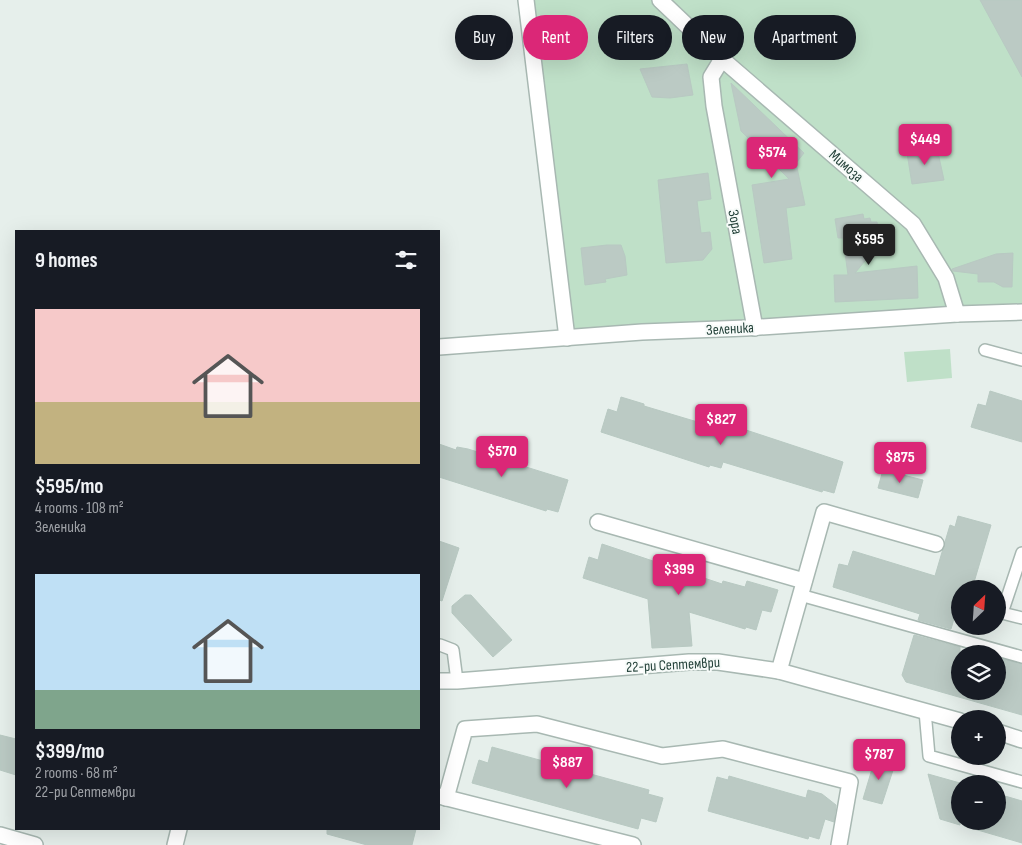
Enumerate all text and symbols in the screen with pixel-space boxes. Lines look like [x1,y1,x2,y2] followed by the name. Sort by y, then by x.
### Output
[455,15,513,60] chip: Buy
[523,15,588,60] chip: Rent
[598,15,672,60] chip: Filters
[682,15,744,60] chip: New
[754,15,856,60] chip: Apartment
[895,124,955,166] pin: $449
[910,130,940,149] text: $449
[742,136,802,179] pin: $574
[758,143,786,162] text: $574
[825,146,867,186] street label: Мимоза
[723,208,747,236] street label: Зора
[839,224,899,266] pin: $595
[854,230,884,249] text: $595
[392,246,420,274] icon: filters
[35,248,98,273] text: 9 homes
[706,318,755,340] street label: Зеленика
[183,341,273,431] icon: home
[691,404,751,446] pin: $827
[706,410,736,429] text: $827
[472,436,532,478] pin: $570
[487,442,517,461] text: $570
[870,442,930,484] pin: $875
[885,448,915,467] text: $875
[35,474,104,499] text: $595/mo
[35,499,124,518] text: 4 rooms · 108 m²
[35,518,86,537] text: Зеленика
[649,554,709,596] pin: $399
[664,560,694,579] text: $399
[951,580,1006,635] north arrow
[951,580,1006,830] map controls
[183,606,273,696] icon: home
[951,645,1006,700] button: layers
[626,653,720,677] street label: 22-ри Септември
[951,710,1006,765] button: +
[849,738,909,781] pin: $787
[35,739,104,764] text: $399/mo
[864,745,894,764] text: $787
[537,746,597,789] pin: $887
[552,753,582,772] text: $887
[35,764,118,783] text: 2 rooms · 68 m²
[951,775,1006,830] button: −
[35,783,135,802] text: 22-ри Септември

